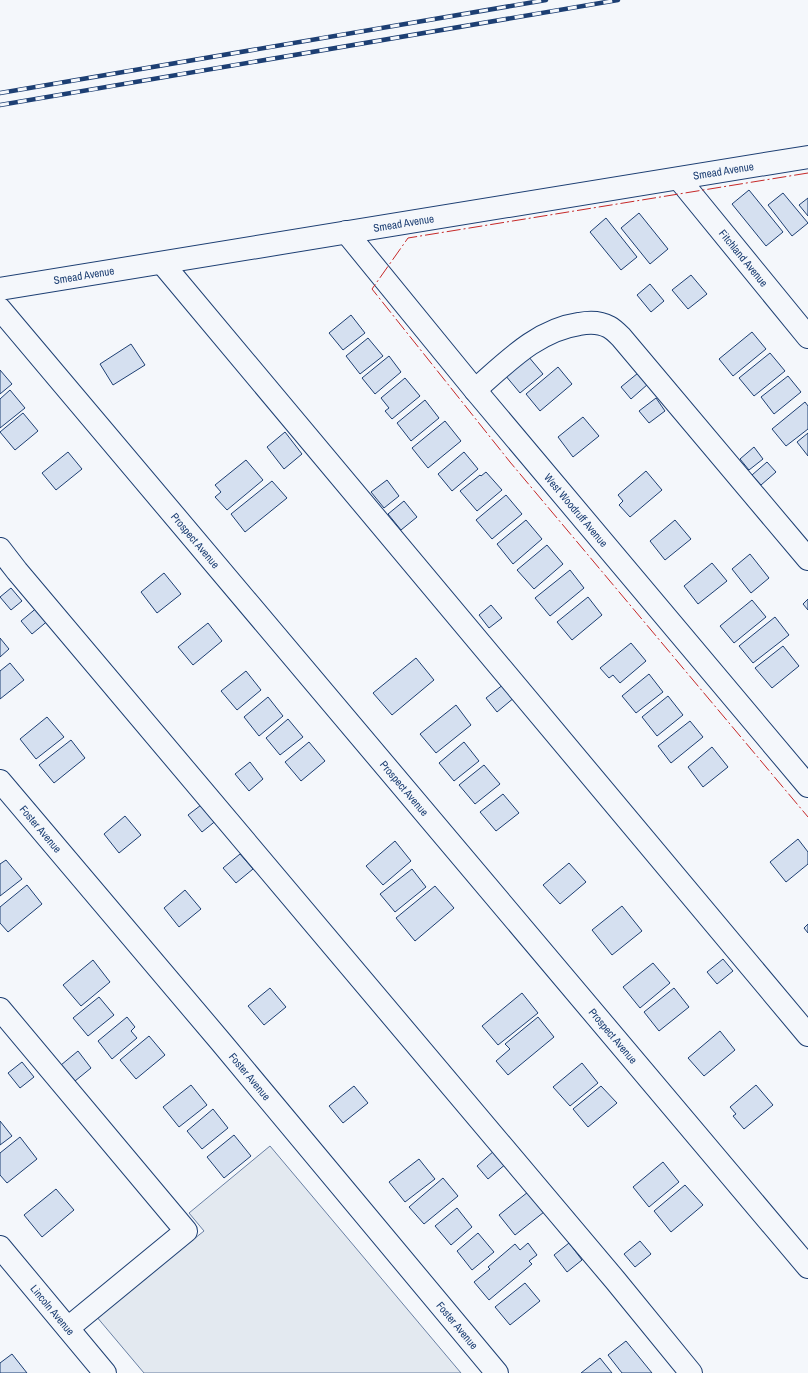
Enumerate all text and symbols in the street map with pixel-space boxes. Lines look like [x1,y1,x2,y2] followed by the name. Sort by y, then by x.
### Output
[692,159,755,183] street label: Smead Avenue
[372,211,435,235] street label: Smead Avenue
[716,227,771,289] street label: Fitchland Avenue
[53,263,115,287] street label: Smead Avenue
[541,471,611,550] street label: West Woodruff Avenue
[168,510,223,571] street label: Prospect Avenue
[377,758,432,819] street label: Prospect Avenue
[17,803,65,856] street label: Foster Avenue
[586,1005,640,1067] street label: Prospect Avenue
[226,1050,274,1103] street label: Foster Avenue
[27,1282,78,1338] street label: Lincoln Avenue
[433,1299,481,1352] street label: Foster Avenue

